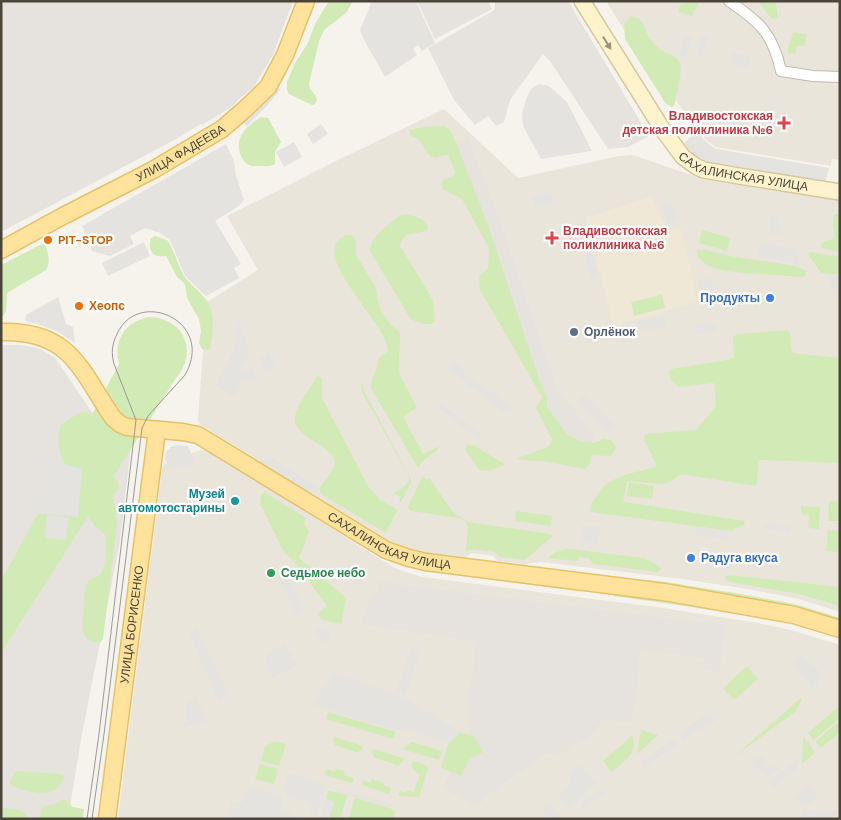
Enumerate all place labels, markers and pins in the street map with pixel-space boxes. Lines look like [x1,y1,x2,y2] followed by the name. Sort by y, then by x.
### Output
[622,108,773,138] place label: Владивостокская детская поликлиника №6
[777,116,791,130] marker: Владивостокская детская поликлиника №6
[563,223,667,253] place label: Владивостокская поликлиника №6
[545,231,559,245] marker: Владивостокская поликлиника №6
[58,232,113,248] place label: PIT-STOP
[42,234,54,246] marker: PIT-STOP
[700,290,760,306] place label: Продукты
[764,292,776,304] marker: Продукты
[89,298,125,314] place label: Хеопс
[73,300,85,312] marker: Хеопс
[584,324,636,340] place label: Орлёнок
[568,326,580,338] marker: Орлёнок
[118,486,225,516] place label: Музей автомотостарины
[229,495,241,507] marker: Музей автомотостарины
[701,550,778,566] place label: Радуга вкуса
[685,552,697,564] marker: Радуга вкуса
[281,565,365,581] place label: Седьмое небо
[265,567,277,579] marker: Седьмое небо

